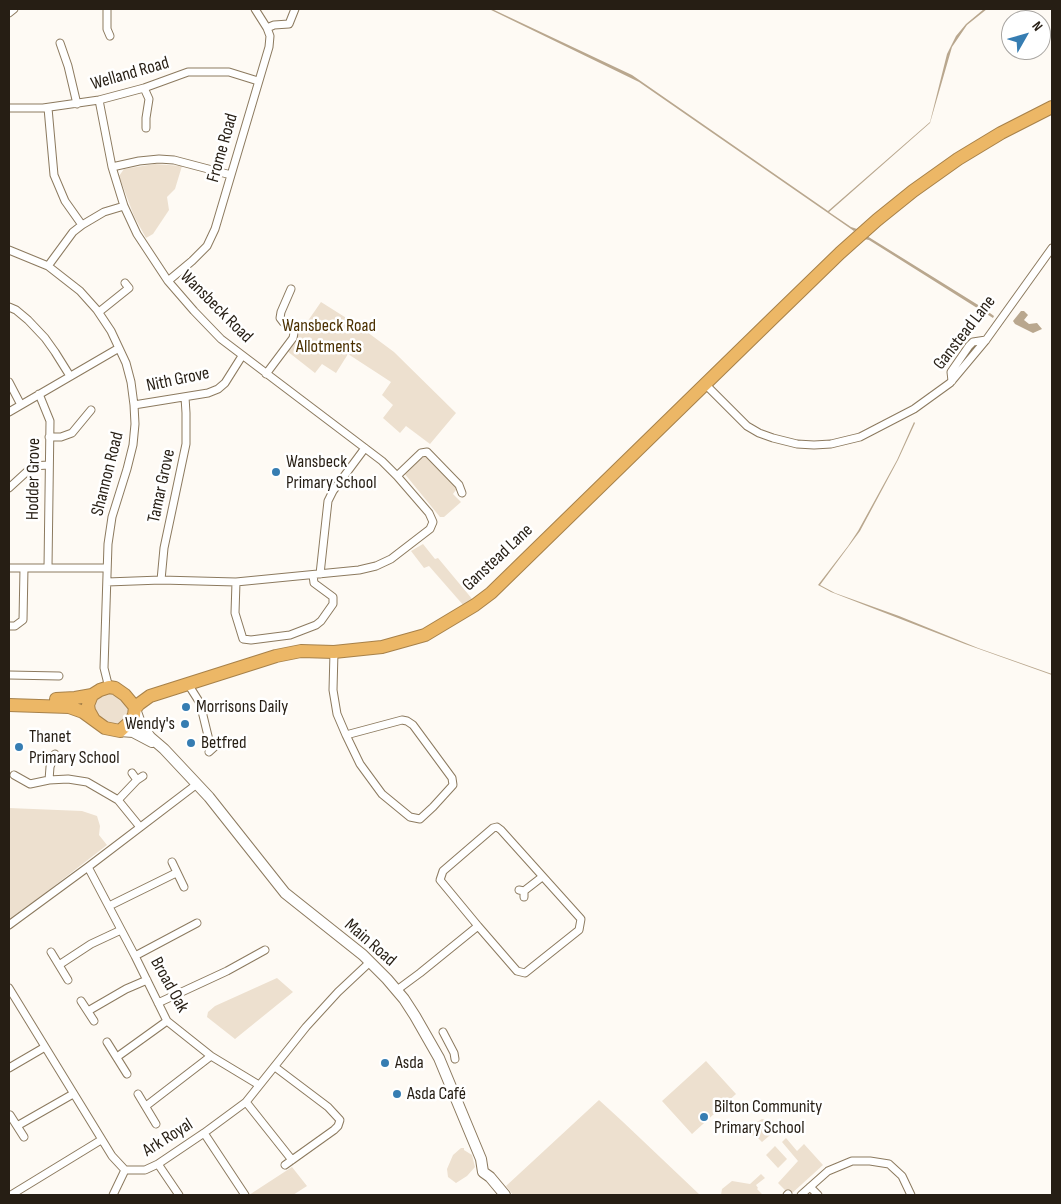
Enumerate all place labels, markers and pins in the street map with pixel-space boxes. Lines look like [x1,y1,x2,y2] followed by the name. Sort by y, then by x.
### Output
[286,451,377,494] place label: Wansbeck Primary School
[270,466,282,478] marker: Wansbeck Primary School
[196,696,288,718] place label: Morrisons Daily
[180,701,192,713] marker: Morrisons Daily
[125,713,175,735] place label: Wendy's
[179,718,191,730] marker: Wendy's
[29,726,120,769] place label: Thanet Primary School
[201,732,247,754] place label: Betfred
[185,737,197,749] marker: Betfred
[13,741,25,753] marker: Thanet Primary School
[395,1052,424,1074] place label: Asda
[379,1057,391,1069] marker: Asda
[407,1083,466,1105] place label: Asda Café
[391,1088,403,1100] marker: Asda Café
[714,1096,822,1138] place label: Bilton Community Primary School
[698,1111,710,1123] marker: Bilton Community Primary School

